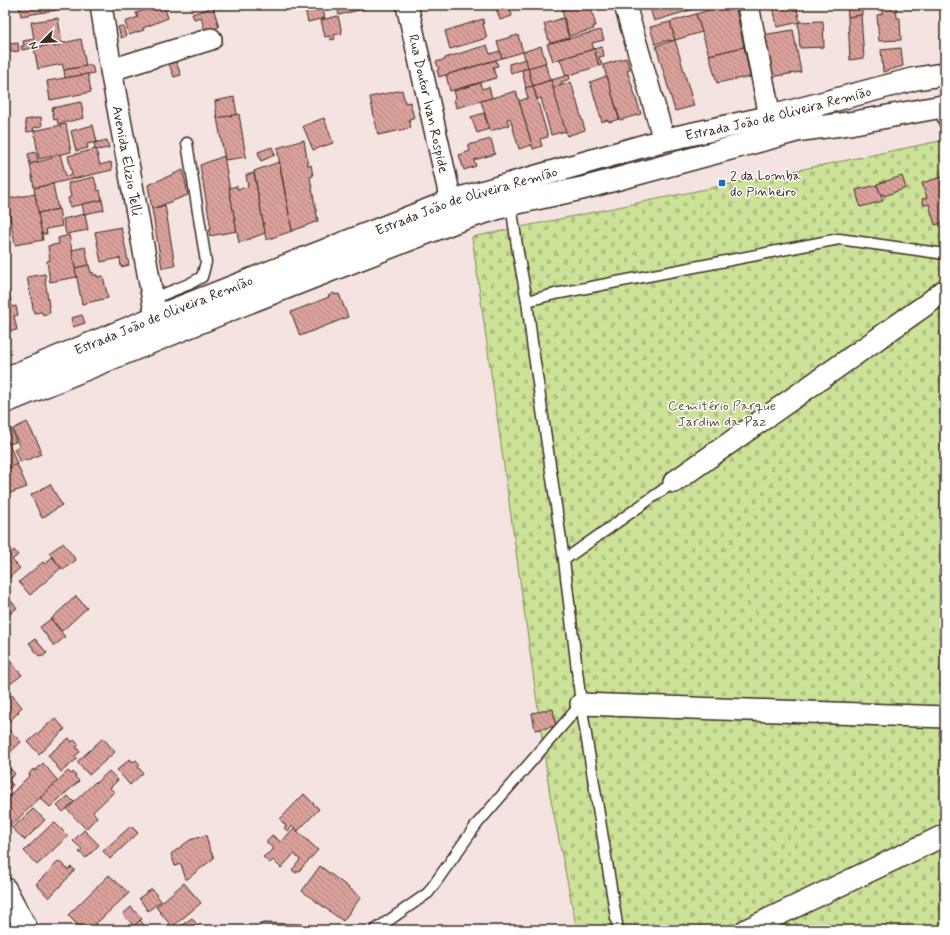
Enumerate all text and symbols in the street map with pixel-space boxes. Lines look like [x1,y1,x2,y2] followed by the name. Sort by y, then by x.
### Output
[22,22,62,62] north arrow
[404,33,452,175] street label: Rua Doutor Ivan Rospide
[26,39,42,52] text: N
[684,83,873,145] street label: Estrada João de Oliveira Remião
[108,104,145,218] street label: Avenida Elizio Telli
[373,163,560,240] street label: Estrada João de Oliveira Remião
[730,167,802,201] place label: 2 da Lomba do Pinheiro
[717,178,727,188] marker: 2 da Lomba do Pinheiro
[72,272,256,360] street label: Estrada João de Oliveira Remião
[668,397,776,431] park label: Cemitério Parque Jardim da Paz

